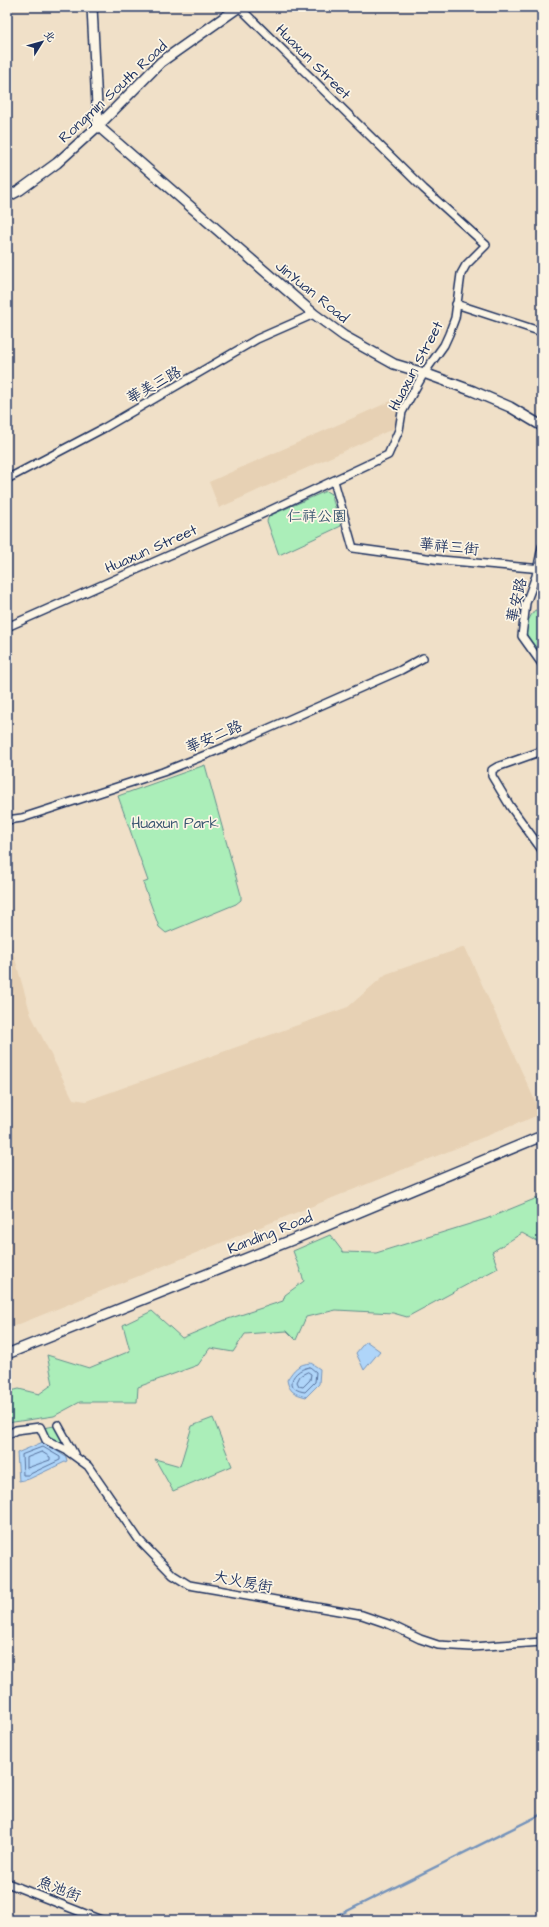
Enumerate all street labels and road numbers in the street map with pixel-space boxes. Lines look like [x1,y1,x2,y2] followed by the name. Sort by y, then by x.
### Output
[271,20,355,104] street label: Huaxun Street
[54,36,173,149] street label: Rongmin South Road
[271,256,353,328] street label: JinYuan Road
[384,317,448,415] street label: Huaxun Street
[123,361,185,409] street label: 華美三路
[102,519,200,579] street label: Huaxun Street
[418,533,480,561] street label: 華祥三街
[502,576,532,624] street label: 華安路
[182,716,246,758] street label: 華安二路
[224,1206,316,1260] street label: Kanding Road
[212,1566,274,1598] street label: 大火房街
[34,1871,84,1907] street label: 魚池街

